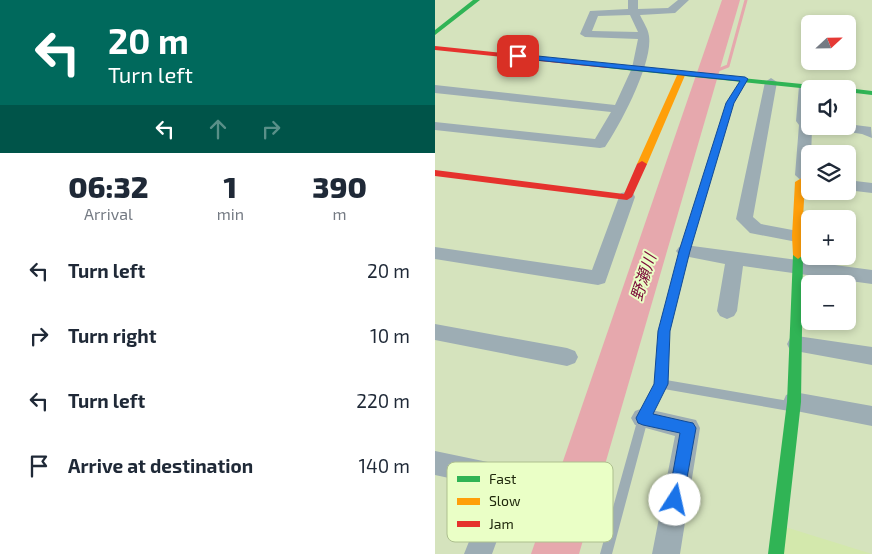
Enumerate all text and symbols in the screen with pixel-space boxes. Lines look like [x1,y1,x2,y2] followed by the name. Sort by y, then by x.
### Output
[801,15,856,70] north arrow
[801,15,856,330] map controls
[108,19,189,61] text: 20 m
[25,20,90,85] icon: left
[497,35,539,77] pin
[504,42,532,70] icon: arrive
[108,61,193,87] text: Turn left
[801,80,856,135] button: sound
[151,115,179,143] icon: left
[204,115,232,143] icon: ahead
[257,115,285,143] icon: right
[801,145,856,200] button: layers
[68,168,149,204] text: 06:32
[224,168,237,204] text: 1
[312,168,367,204] text: 390
[84,204,133,223] text: Arrival
[217,204,244,223] text: min
[332,204,346,223] text: m
[801,210,856,265] button: +
[626,249,660,303] water label: 野瀬川
[25,257,53,285] icon: left
[68,259,145,282] text: Turn left
[367,259,410,282] text: 20 m
[801,275,856,330] button: −
[25,322,53,350] icon: right
[68,324,156,347] text: Turn right
[370,324,410,347] text: 10 m
[25,387,53,415] icon: left
[68,389,145,412] text: Turn left
[356,389,410,412] text: 220 m
[25,452,53,480] icon: arrive
[68,454,253,477] text: Arrive at destination
[358,454,410,477] text: 140 m
[447,462,613,542] legend
[489,470,516,487] text: Fast
[648,473,700,525] position arrow
[489,492,521,509] text: Slow
[489,515,514,532] text: Jam

